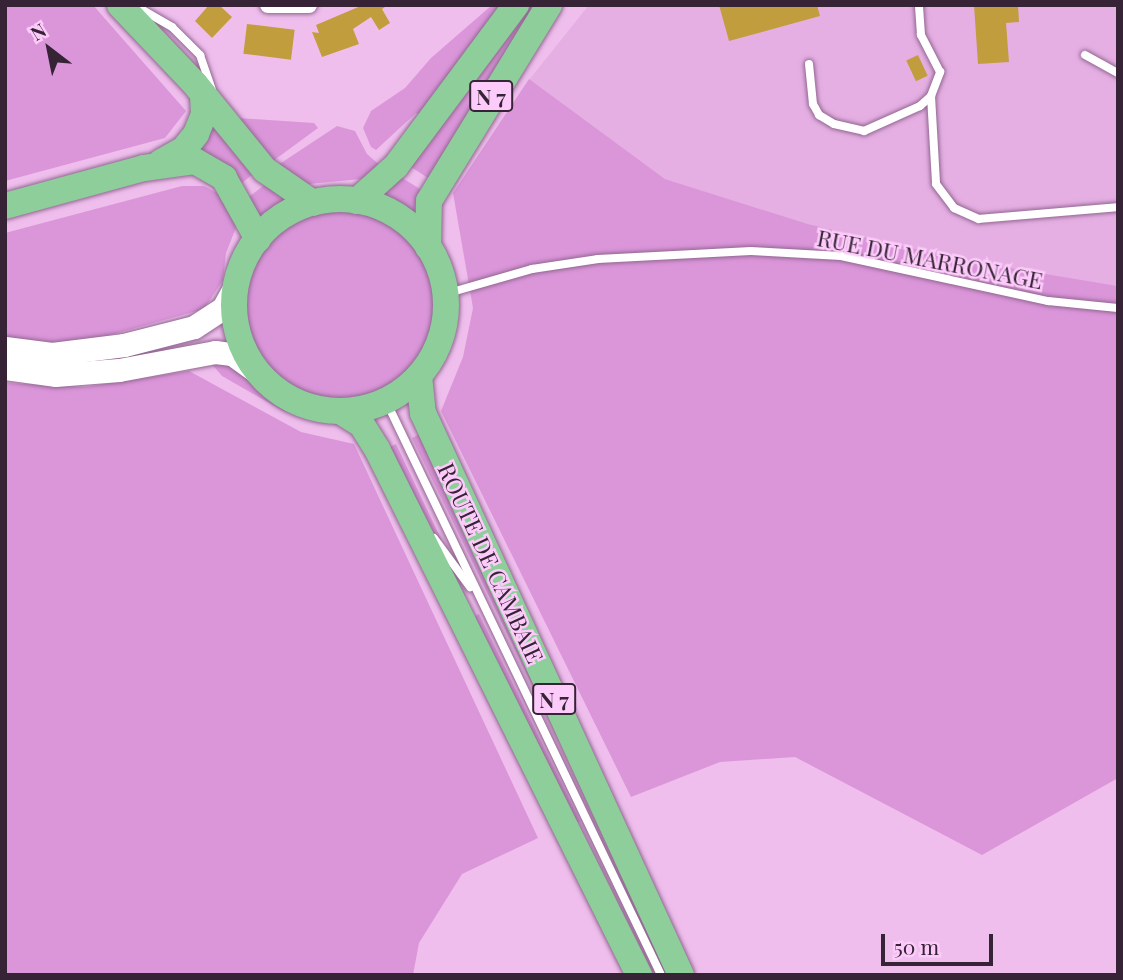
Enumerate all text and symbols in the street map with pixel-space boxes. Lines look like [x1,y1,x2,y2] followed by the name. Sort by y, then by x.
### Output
[14,14,84,84] north arrow
[25,17,51,46] text: N
[468,78,514,114] road number: N 7
[815,224,1045,294] street label: RUE DU MARRONAGE
[433,459,549,667] street label: ROUTE DE CAMBAIE
[531,682,577,716] road number: N 7
[885,920,997,964] scale bar
[894,932,939,960] text: 50 m

